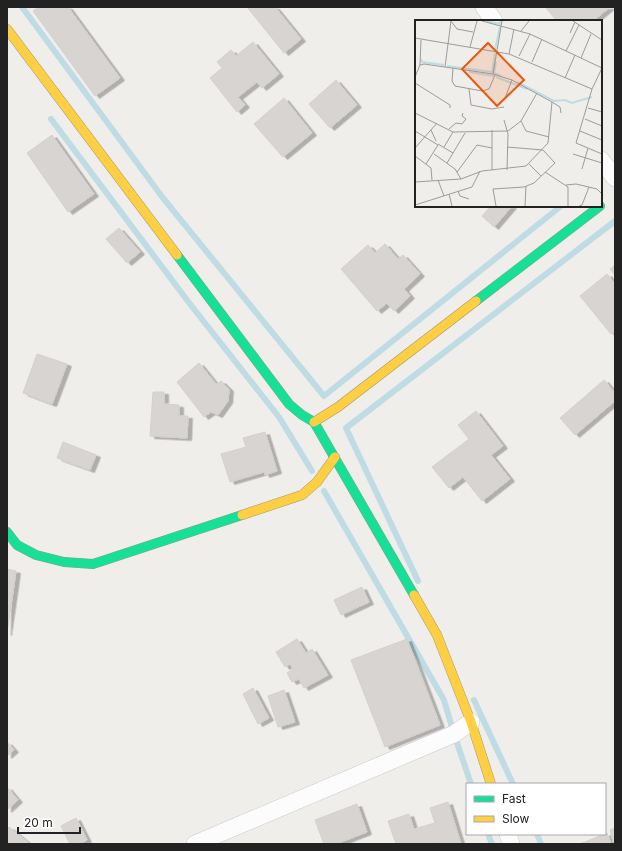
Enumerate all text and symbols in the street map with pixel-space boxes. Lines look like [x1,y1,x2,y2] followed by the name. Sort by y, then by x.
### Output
[415,20,602,207] inset map
[466,783,606,835] legend
[502,791,526,806] text: Fast
[18,809,80,835] scale bar
[502,811,530,826] text: Slow
[24,815,53,830] text: 20 m

